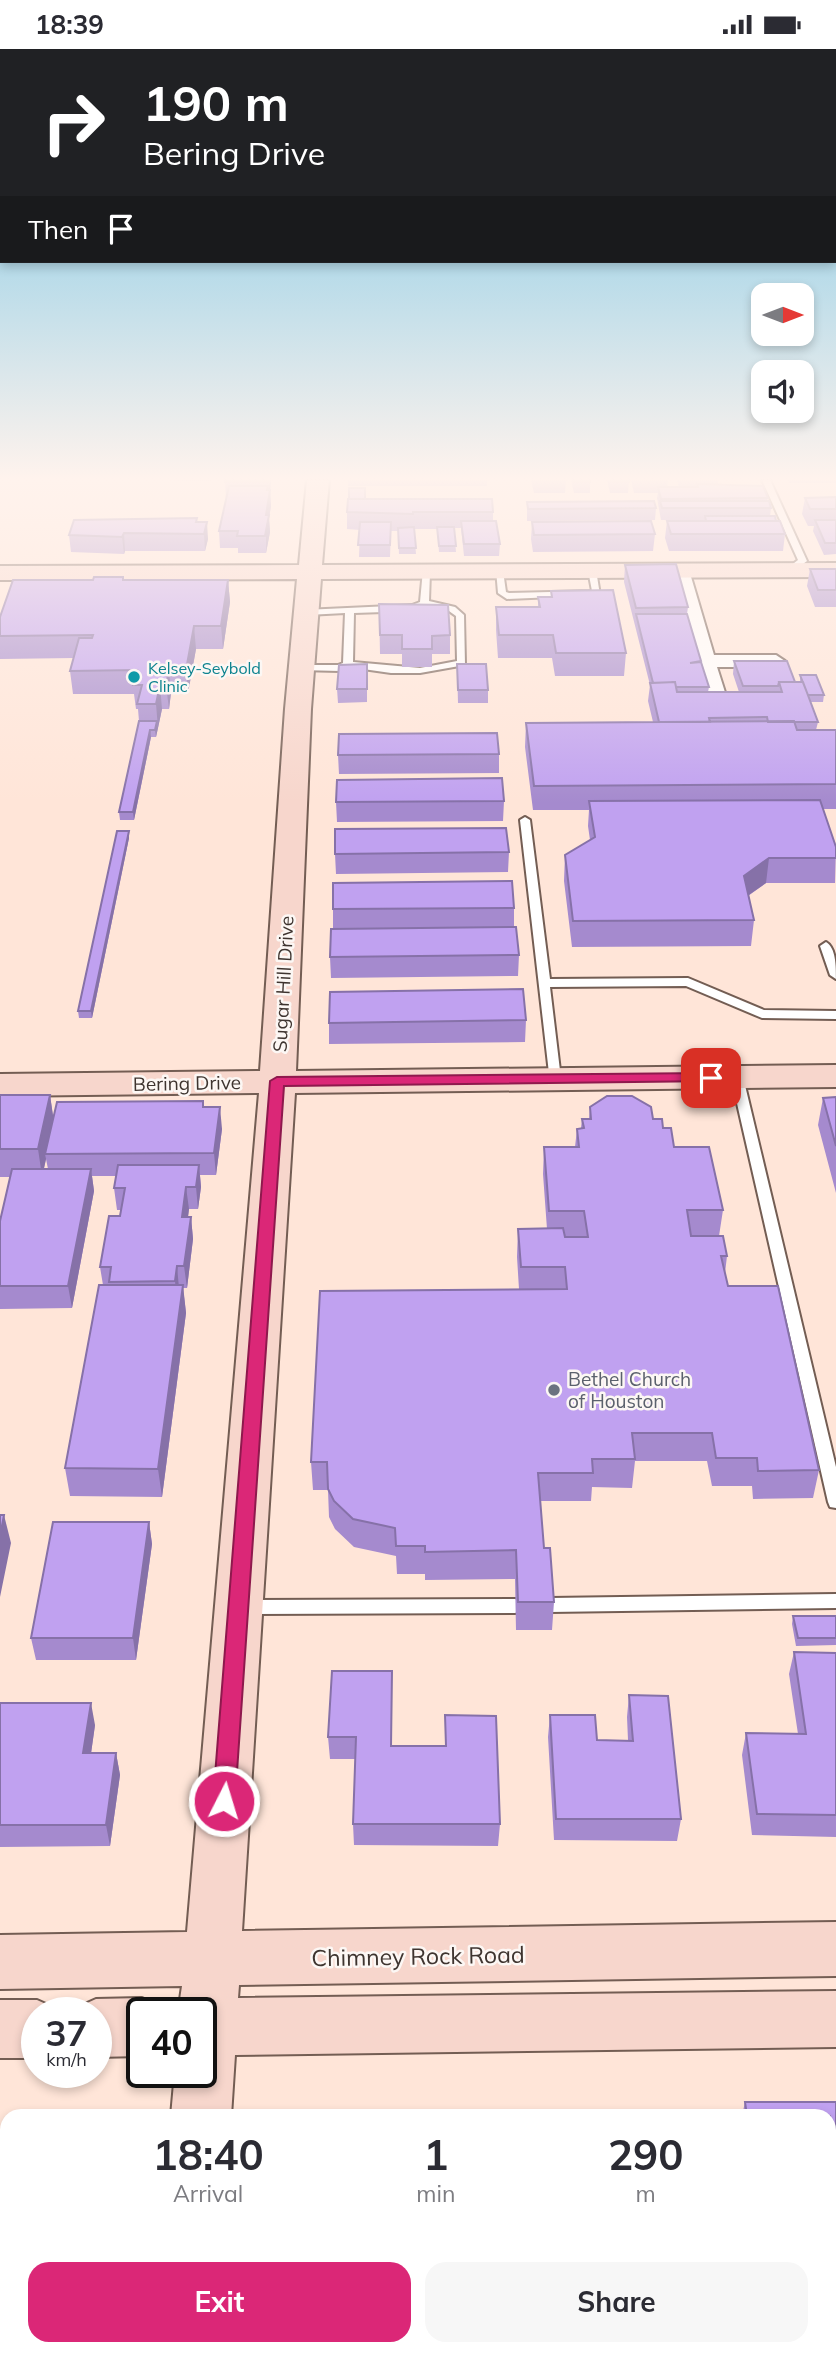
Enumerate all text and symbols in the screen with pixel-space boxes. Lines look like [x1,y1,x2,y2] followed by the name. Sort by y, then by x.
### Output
[35,8,104,41] text: 18:39
[143,72,289,133] text: 190 m
[28,77,119,168] icon: right
[143,133,325,173] text: Bering Drive
[102,210,140,248] icon: arrive
[28,213,88,246] text: Then
[751,283,814,347] north arrow
[751,283,814,423] map controls
[751,360,814,423] button: sound
[148,658,261,696] place label: Kelsey-Seybold Clinic
[126,669,142,685] marker: Kelsey-Seybold Clinic
[267,915,299,1053] street label: Sugar Hill Drive
[681,1048,741,1108] pin
[692,1059,730,1097] icon: arrive
[133,1070,241,1096] street label: Bering Drive
[568,1367,691,1413] place label: Bethel Church of Houston
[546,1382,562,1398] marker: Bethel Church of Houston
[187,1764,261,1838] position arrow
[311,1940,525,1972] street label: Chimney Rock Road
[126,1997,217,2088] speed limit sign: 40
[45,2011,88,2055] text: 37
[46,2048,87,2071] text: km/h
[153,2128,264,2181] text: 18:40
[423,2128,448,2181] text: 1
[608,2128,683,2181] text: 290
[173,2179,243,2208] text: Arrival
[416,2179,455,2208] text: min
[636,2179,656,2208] text: m
[28,2262,411,2342] button: Exit
[425,2262,808,2342] button: Share

